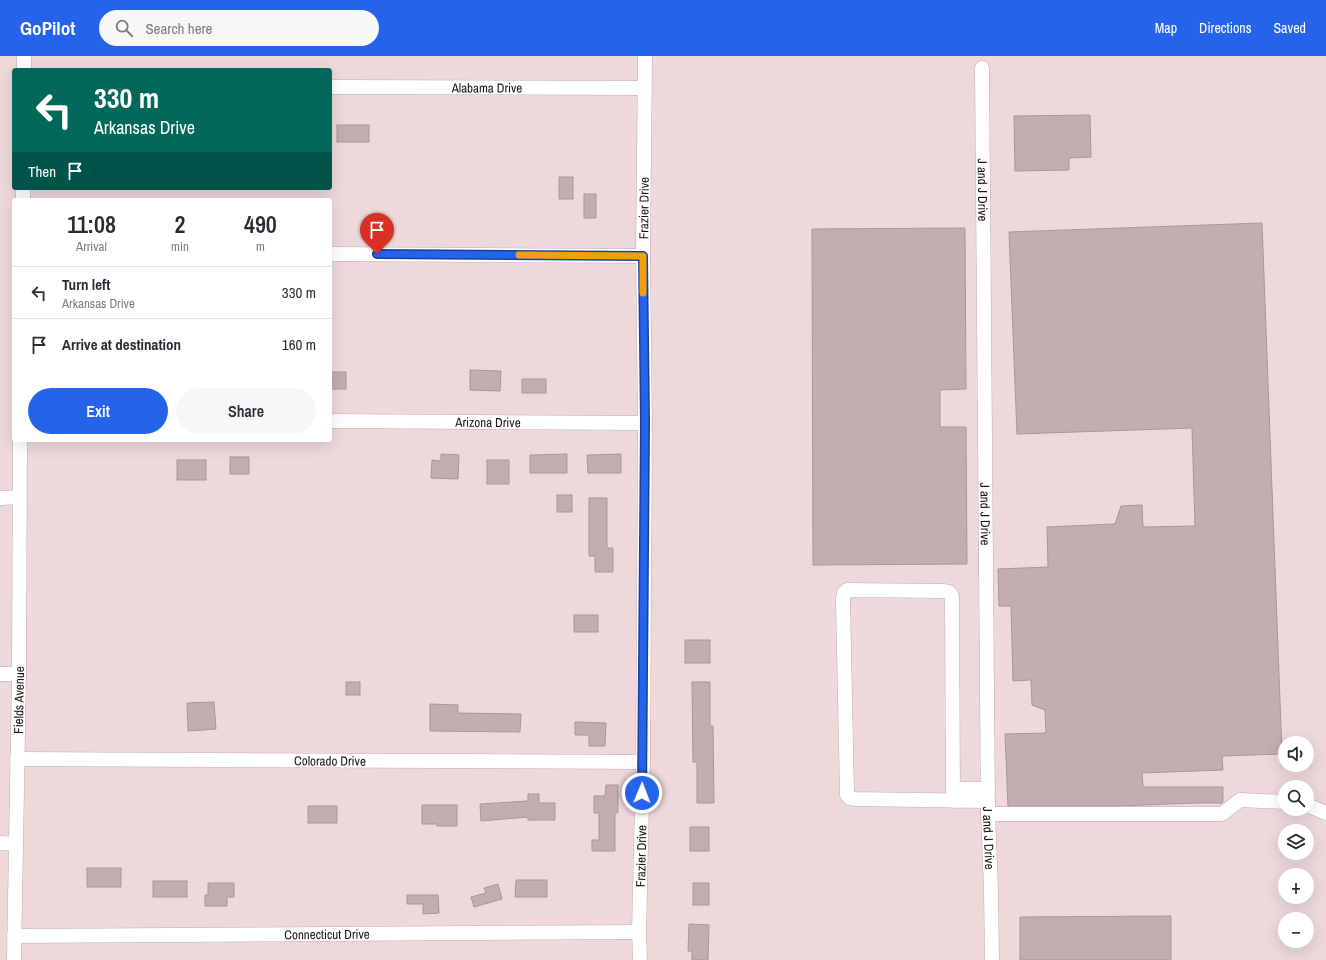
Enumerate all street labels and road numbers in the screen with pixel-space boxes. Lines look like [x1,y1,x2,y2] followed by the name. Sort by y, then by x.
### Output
[451,79,522,97] street label: Alabama Drive
[974,158,991,222] street label: J and J Drive
[635,177,653,239] street label: Frazier Drive
[454,414,521,431] street label: Arizona Drive
[976,482,994,546] street label: J and J Drive
[10,666,28,734] street label: Fields Avenue
[294,752,366,770] street label: Colorado Drive
[979,806,998,870] street label: J and J Drive
[632,825,651,887] street label: Frazier Drive
[284,926,370,943] street label: Connecticut Drive

